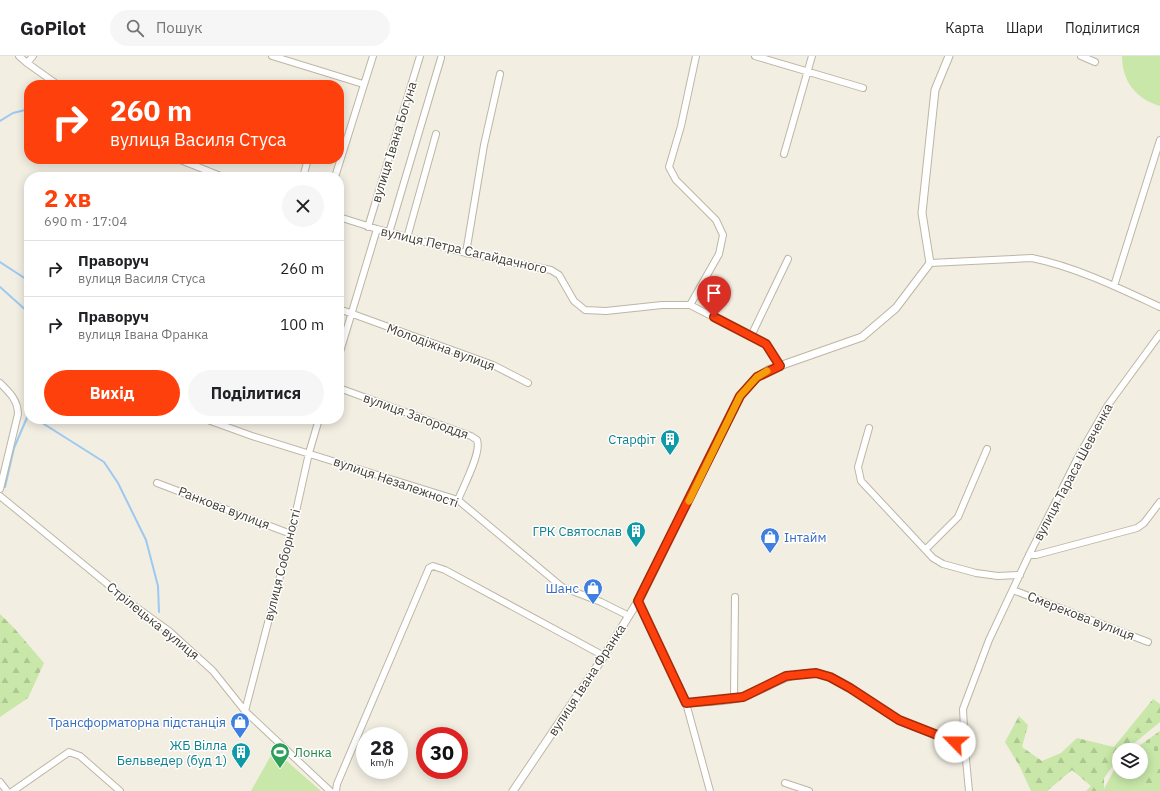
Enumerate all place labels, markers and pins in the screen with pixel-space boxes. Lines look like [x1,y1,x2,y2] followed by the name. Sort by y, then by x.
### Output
[697,276,731,317] pin
[659,428,681,456] building icon: Старфіт
[608,431,656,448] place label: Старфіт
[625,520,647,548] building icon: ГРК Святослав
[532,523,622,540] place label: ГРК Святослав
[759,526,781,554] shop icon: Інтайм
[784,529,826,546] place label: Інтайм
[582,577,604,605] shop icon: Шанс
[545,580,579,597] place label: Шанс
[229,711,251,739] shop icon: Трансформаторна підстанція
[48,714,226,731] place label: Трансформаторна підстанція
[117,737,227,769] place label: ЖБ Вілла Бельведер (буд 1)
[230,741,252,769] building icon: ЖБ Вілла Бельведер (буд 1)
[269,741,291,769] sports icon: Лонка
[294,744,332,761] place label: Лонка

